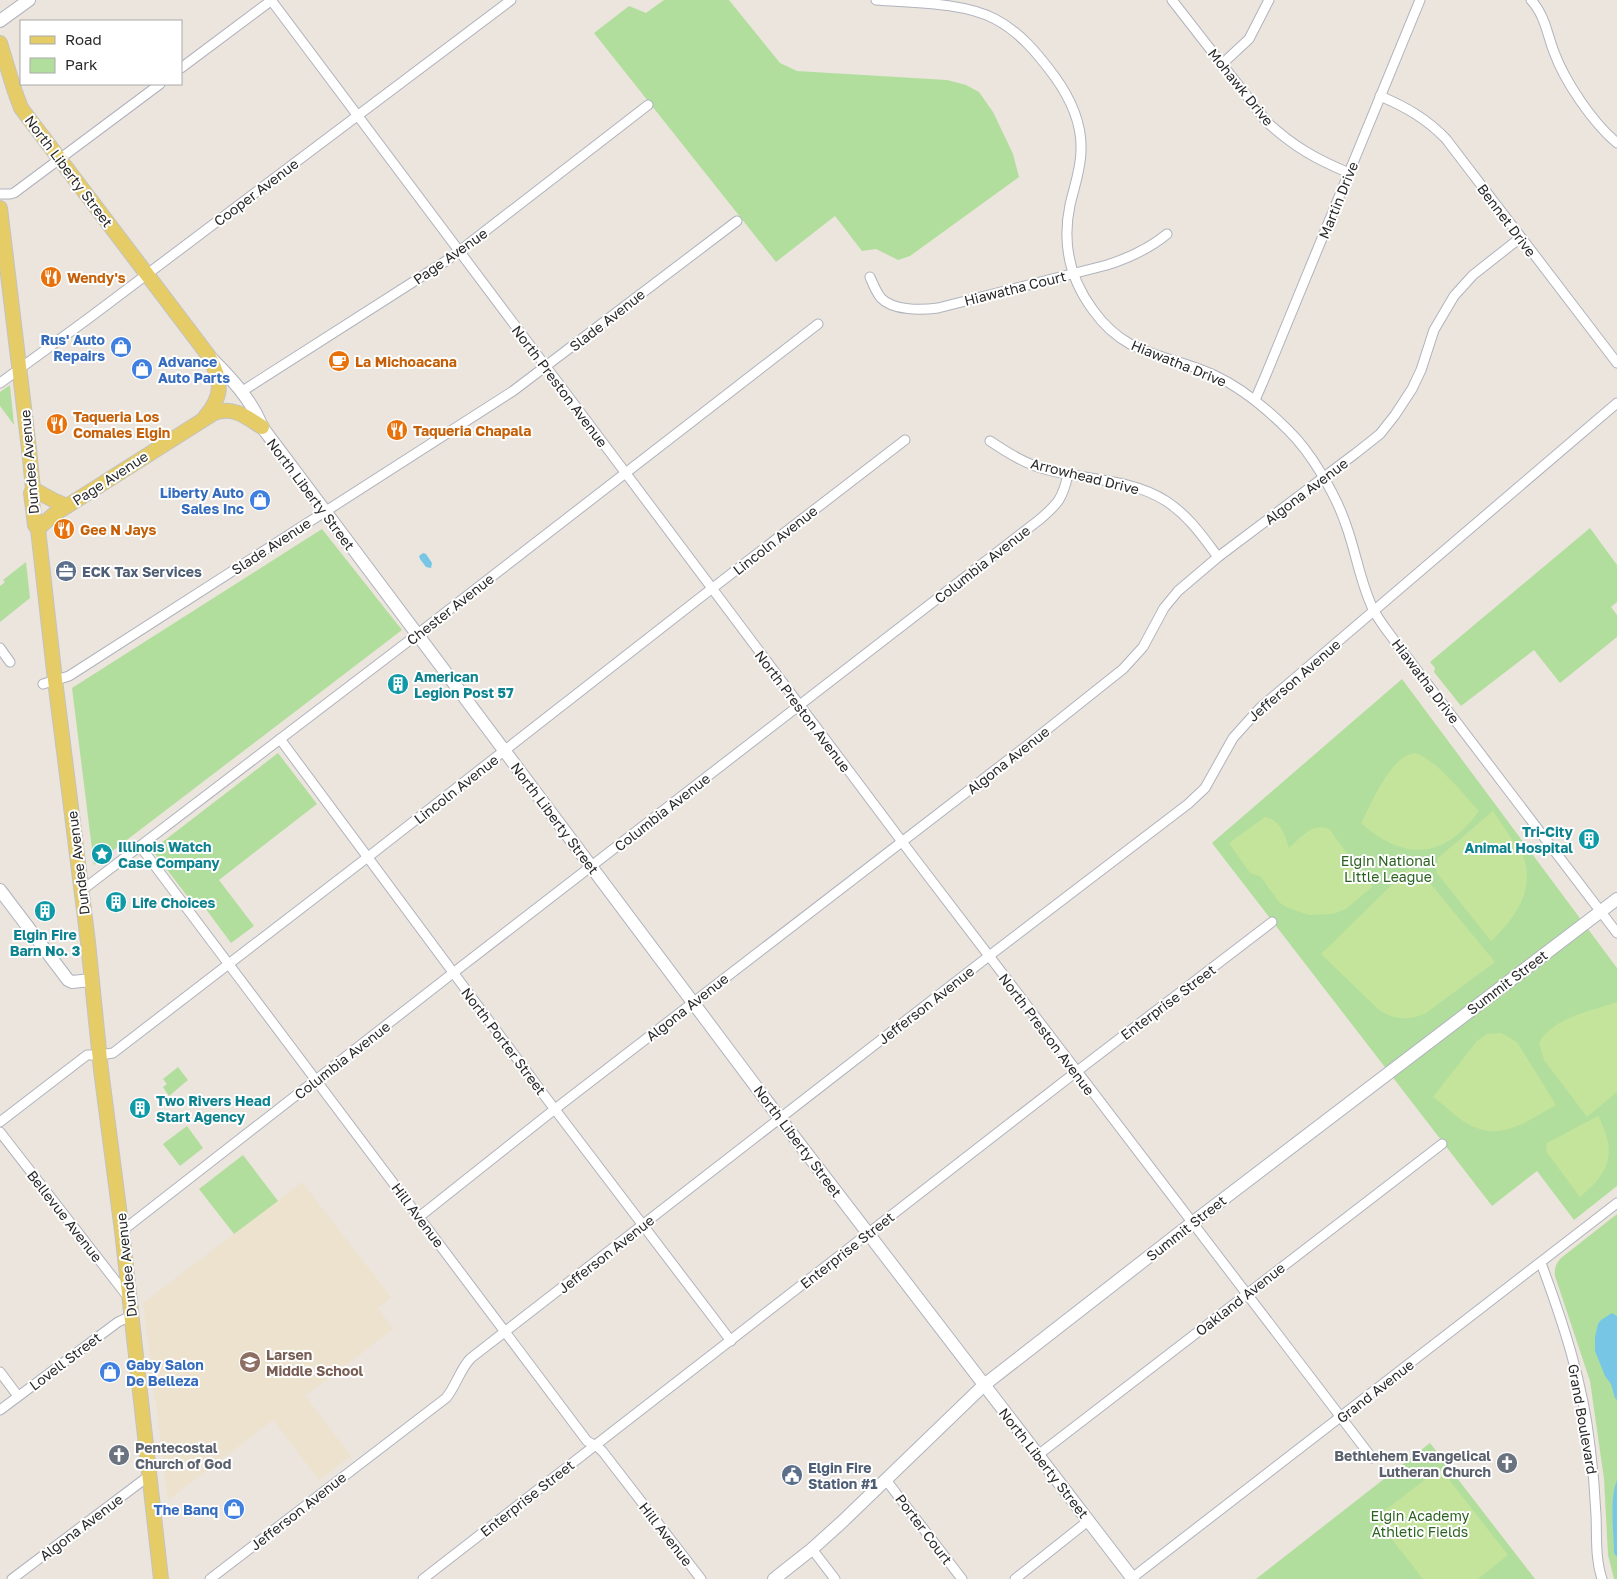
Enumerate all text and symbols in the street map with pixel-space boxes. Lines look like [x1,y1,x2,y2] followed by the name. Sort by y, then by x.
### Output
[20,20,182,85] legend
[65,30,102,48] text: Road
[1205,45,1277,129] street label: Mohawk Drive
[65,55,98,73] text: Park
[21,112,117,230] street label: North Liberty Street
[210,155,302,229] street label: Cooper Avenue
[1315,159,1361,241] street label: Martin Drive
[1474,180,1540,260] street label: Bennet Drive
[410,224,490,288] street label: Page Avenue
[39,265,63,289] restaurant icon: Wendy's
[962,267,1068,309] street label: Hiawatha Court
[67,269,126,286] place label: Wendy's
[566,285,648,355] street label: Slade Avenue
[509,322,611,450] street label: North Preston Avenue
[40,331,105,364] place label: Rus' Auto Repairs
[109,335,133,359] shop icon: Rus' Auto Repairs
[1129,336,1229,390] street label: Hiawatha Drive
[327,349,351,373] cafe icon: La Michoacana
[158,353,230,386] place label: Advance Auto Parts
[355,353,457,370] place label: La Michoacana
[130,357,154,381] shop icon: Advance Auto Parts
[73,408,170,441] place label: Taqueria Los Comales Elgin
[16,409,42,515] street label: Dundee Avenue
[45,412,69,436] restaurant icon: Taqueria Los Comales Elgin
[385,418,409,442] restaurant icon: Taqueria Chapala
[413,422,531,439] place label: Taqueria Chapala
[263,435,359,553] street label: North Liberty Street
[69,447,151,509] street label: Page Avenue
[1029,454,1141,498] street label: Arrowhead Drive
[1261,454,1351,528] street label: Algona Avenue
[160,484,244,517] place label: Liberty Auto Sales Inc
[248,488,272,512] shop icon: Liberty Auto Sales Inc
[729,502,821,578] street label: Lincoln Avenue
[228,514,314,578] street label: Slade Avenue
[52,517,76,541] restaurant icon: Gee N Jays
[80,521,157,538] place label: Gee N Jays
[931,521,1033,607] street label: Columbia Avenue
[54,559,78,583] office icon: ECK Tax Services
[82,563,202,580] place label: ECK Tax Services
[403,570,497,648] street label: Chester Avenue
[1244,635,1344,725] street label: Jefferson Avenue
[1389,635,1463,727] street label: Hiawatha Drive
[752,647,854,775] street label: North Preston Avenue
[414,668,514,701] place label: American Legion Post 57
[386,672,410,696] building icon: American Legion Post 57
[963,723,1053,797] street label: Algona Avenue
[410,751,502,827] street label: Lincoln Avenue
[507,759,603,877] street label: North Liberty Street
[611,769,713,855] street label: Columbia Avenue
[63,810,93,916] street label: Dundee Avenue
[1464,823,1574,856] place label: Tri-City Animal Hospital
[1577,827,1601,851] building icon: Tri-City Animal Hospital
[118,838,220,871] place label: Illinois Watch Case Company
[90,842,114,866] place icon: Illinois Watch Case Company
[1341,852,1435,885] park label: Elgin National Little League
[104,890,128,914] building icon: Life Choices
[132,894,216,911] place label: Life Choices
[33,899,57,923] building icon: Elgin Fire Barn No. 3
[10,926,80,959] place label: Elgin Fire Barn No. 3
[1463,946,1551,1018] street label: Summit Street
[1117,961,1219,1043] street label: Enterprise Street
[875,962,977,1048] street label: Jefferson Avenue
[642,970,732,1044] street label: Algona Avenue
[996,970,1098,1098] street label: North Preston Avenue
[458,984,550,1098] street label: North Porter Street
[291,1017,393,1103] street label: Columbia Avenue
[750,1082,846,1200] street label: North Liberty Street
[156,1092,271,1125] place label: Two Rivers Head Start Agency
[128,1096,152,1120] building icon: Two Rivers Head Start Agency
[24,1167,106,1265] street label: Bellevue Avenue
[388,1179,448,1251] street label: Hill Avenue
[1143,1192,1229,1264] street label: Summit Street
[797,1208,897,1292] street label: Enterprise Street
[555,1211,657,1297] street label: Jefferson Avenue
[112,1212,140,1318] street label: Dundee Avenue
[1192,1259,1288,1339] street label: Oakland Avenue
[26,1328,104,1394] street label: Lovell Street
[266,1346,364,1379] place label: Larsen Middle School
[238,1350,262,1374] school or university icon: Larsen Middle School
[126,1356,204,1389] place label: Gaby Salon De Belleza
[1333,1356,1417,1426] street label: Grand Avenue
[98,1360,122,1384] shop icon: Gaby Salon De Belleza
[1565,1363,1601,1475] street label: Grand Boulevard
[996,1404,1092,1522] street label: North Liberty Street
[135,1439,231,1472] place label: Pentecostal Church of God
[107,1443,131,1467] church icon: Pentecostal Church of God
[1334,1447,1491,1480] place label: Bethlehem Evangelical Lutheran Church
[1495,1451,1519,1475] church icon: Bethlehem Evangelical Lutheran Church
[477,1456,577,1540] street label: Enterprise Street
[808,1459,878,1492] place label: Elgin Fire Station #1
[780,1463,804,1487] public building icon: Elgin Fire Station #1
[247,1468,349,1554] street label: Jefferson Avenue
[36,1490,126,1564] street label: Algona Avenue
[892,1491,956,1567] street label: Porter Court
[222,1497,246,1521] shop icon: The Banq
[636,1499,696,1569] street label: Hill Avenue
[154,1501,218,1518] place label: The Banq
[1371,1507,1470,1540] park label: Elgin Academy Athletic Fields

